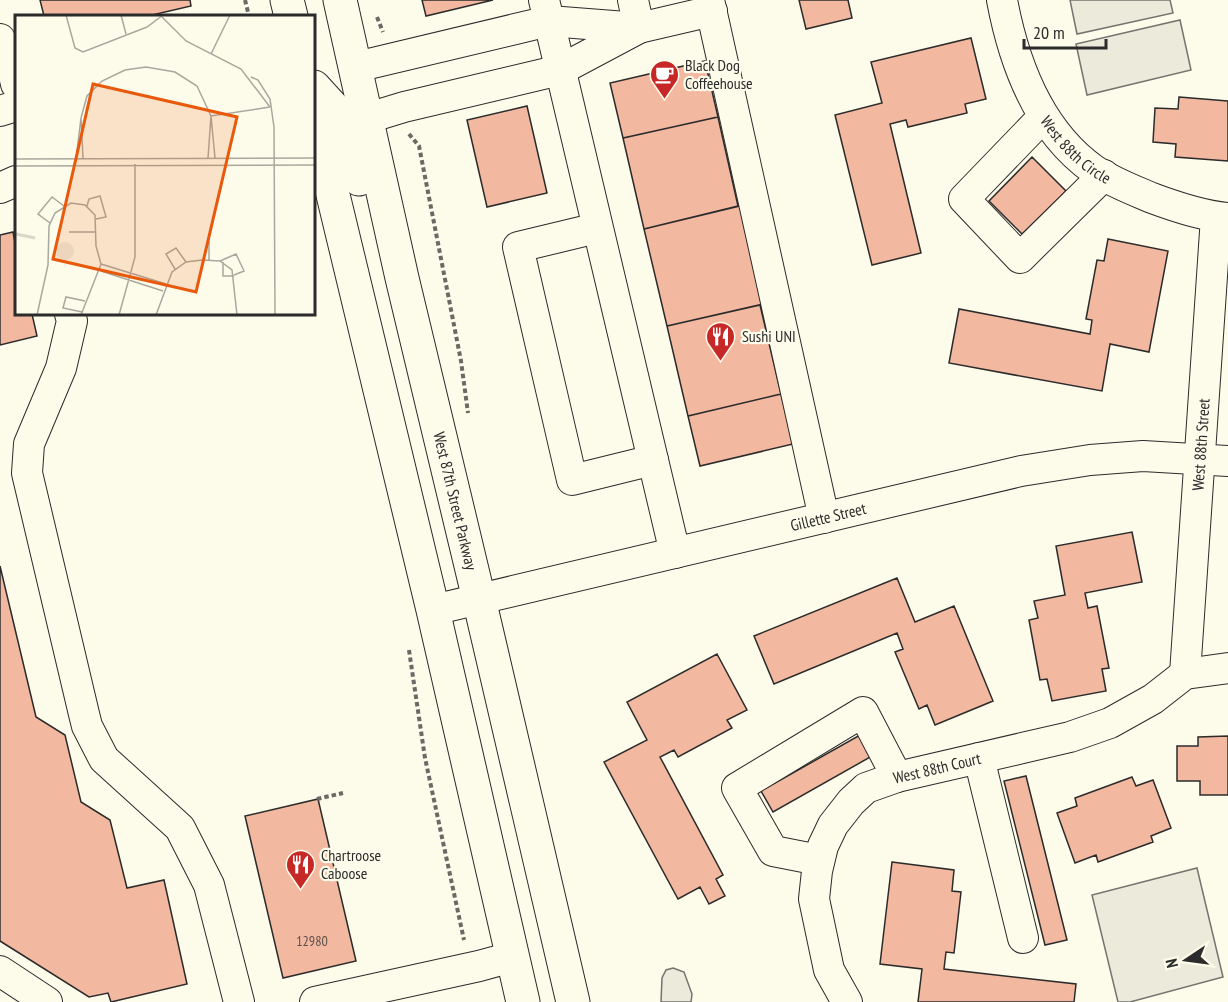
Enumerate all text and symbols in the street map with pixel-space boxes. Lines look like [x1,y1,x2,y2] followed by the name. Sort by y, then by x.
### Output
[1024,12,1106,50] scale bar
[15,15,315,315] inset map
[1033,21,1065,44] text: 20 m
[685,55,753,93] place label: Black Dog Coffeehouse
[648,58,680,100] cafe icon: Black Dog Coffeehouse
[1036,112,1114,188] street label: West 88th Circle
[705,320,737,362] restaurant icon: Sushi UNI
[742,326,796,346] place label: Sushi UNI
[1187,397,1214,491] street label: West 88th Street
[429,430,482,572] street label: West 87th Street Parkway
[788,498,869,535] street label: Gillette Street
[891,748,983,788] street label: West 88th Court
[321,845,381,883] place label: Chartroose Caboose
[284,848,316,890] restaurant icon: Chartroose Caboose
[1156,930,1216,990] north arrow
[296,932,328,950] house number: 12980
[1161,957,1182,970] text: N

